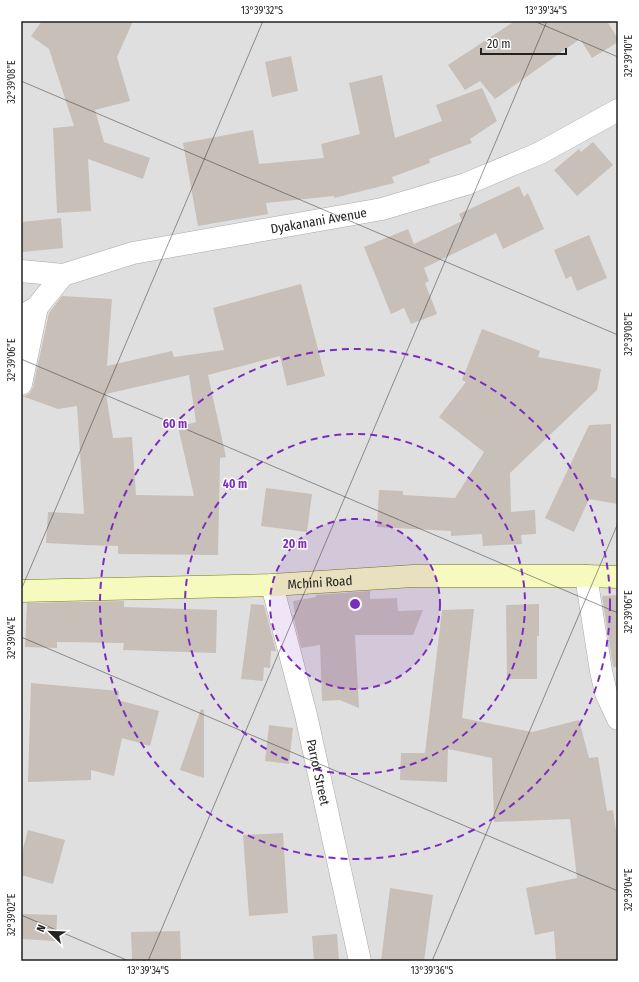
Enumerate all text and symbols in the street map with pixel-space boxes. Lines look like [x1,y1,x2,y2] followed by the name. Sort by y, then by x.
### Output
[241,5,283,17] text: 13°39'32"S
[525,5,567,17] text: 13°39'34"S
[481,30,566,56] scale bar
[623,35,635,77] text: 32°39'10"E
[487,37,511,51] text: 20 m
[6,60,18,104] text: 32°39'08"E
[269,204,368,236] street label: Dyakanani Avenue
[623,312,635,356] text: 32°39'08"E
[6,338,18,382] text: 32°39'06"E
[163,417,187,431] text: 60 m
[223,477,247,491] text: 40 m
[282,537,307,551] text: 20 m
[287,572,353,592] street label: Mchini Road
[623,590,635,634] text: 32°39'06"E
[348,597,362,611] centre of rings
[6,616,18,659] text: 32°39'04"E
[304,738,333,808] street label: Parrot Street
[623,868,635,911] text: 32°39'04"E
[6,893,18,936] text: 32°39'02"E
[30,912,70,952] north arrow
[34,923,49,934] text: N
[127,965,169,977] text: 13°39'34"S
[411,965,453,977] text: 13°39'36"S

